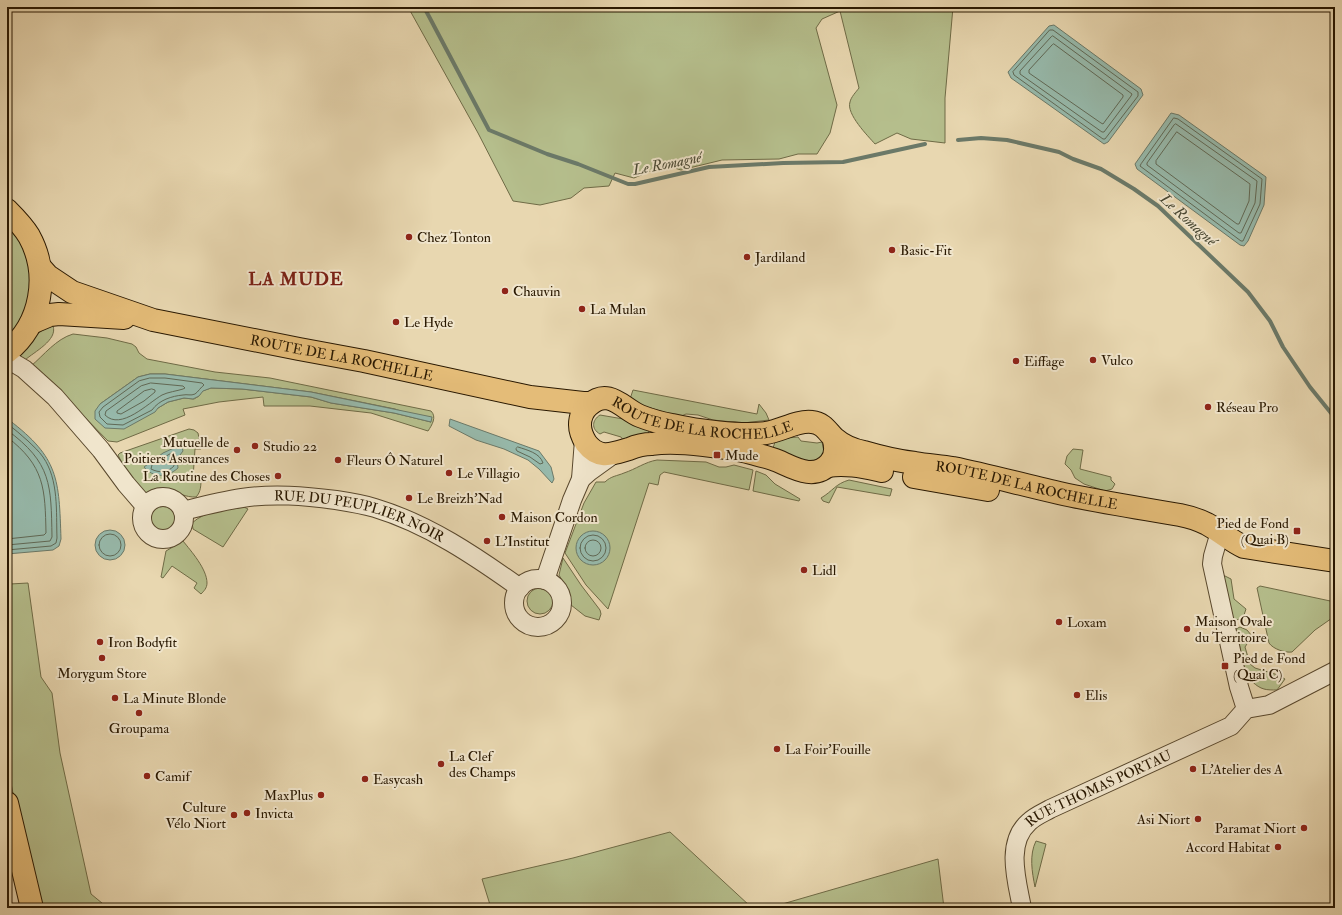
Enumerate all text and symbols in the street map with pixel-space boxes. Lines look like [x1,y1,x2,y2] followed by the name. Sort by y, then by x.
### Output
[630,147,706,180] water label: Le Romagné
[1155,189,1222,252] water label: Le Romagné
[417,229,491,246] place label: Chez Tonton
[404,232,414,242] marker: Chez Tonton
[900,242,952,259] place label: Basic-Fit
[887,245,897,255] marker: Basic-Fit
[754,249,805,266] place label: Jardiland
[742,252,752,262] marker: Jardiland
[248,268,344,291] district label: LA MUDE
[513,283,561,300] place label: Chauvin
[500,286,510,296] marker: Chauvin
[590,301,646,318] place label: La Mulan
[577,304,587,314] marker: La Mulan
[404,314,453,332] place label: Le Hyde
[391,317,401,327] marker: Le Hyde
[249,331,435,384] street label: ROUTE DE LA ROCHELLE
[1101,352,1133,369] place label: Vulco
[1024,353,1064,370] place label: Eiffage
[1088,355,1098,365] marker: Vulco
[1011,356,1021,366] marker: Eiffage
[609,392,795,442] street label: ROUTE DE LA ROCHELLE
[1216,399,1279,416] place label: Réseau Pro
[1203,402,1213,412] marker: Réseau Pro
[124,434,229,467] place label: Mutuelle de Poitiers Assurances
[263,438,317,455] place label: Studio 22
[250,441,260,451] marker: Studio 22
[232,445,242,455] marker: Mutuelle de Poitiers Assurances
[725,447,758,464] place label: Mude
[712,450,722,460] marker: Mude
[346,452,443,469] place label: Fleurs Ô Naturel
[333,455,343,465] marker: Fleurs Ô Naturel
[935,457,1119,513] street label: ROUTE DE LA ROCHELLE
[457,465,520,482] place label: Le Villagio
[143,468,270,485] place label: La Routine des Choses
[444,468,454,478] marker: Le Villagio
[273,471,283,481] marker: La Routine des Choses
[274,487,448,546] street label: RUE DU PEUPLIER NOIR
[417,490,502,507] place label: Le Breizh'Nad
[404,493,414,503] marker: Le Breizh'Nad
[510,509,598,526] place label: Maison Cordon
[497,512,507,522] marker: Maison Cordon
[1217,515,1289,548] place label: Pied de Fond (Quai B)
[1292,526,1302,536] marker: Pied de Fond (Quai B)
[495,533,550,550] place label: L'Institut
[482,536,492,546] marker: L'Institut
[812,562,837,579] place label: Lidl
[799,565,809,575] marker: Lidl
[1195,613,1272,646] place label: Maison Ovale du Territoire
[1067,614,1107,631] place label: Loxam
[1054,617,1064,627] marker: Loxam
[1182,624,1192,634] marker: Maison Ovale du Territoire
[108,634,177,652] place label: Iron Bodyfit
[95,637,105,647] marker: Iron Bodyfit
[1233,650,1306,683] place label: Pied de Fond (Quai C)
[97,653,107,663] marker: Morygum Store
[1220,661,1230,671] marker: Pied de Fond (Quai C)
[57,665,147,683] place label: Morygum Store
[1085,687,1107,704] place label: Elis
[123,690,226,707] place label: La Minute Blonde
[1072,690,1082,700] marker: Elis
[110,693,120,703] marker: La Minute Blonde
[134,708,144,718] marker: Groupama
[109,720,169,738] place label: Groupama
[785,741,871,758] place label: La Foir'Fouille
[772,744,782,754] marker: La Foir'Fouille
[1021,746,1174,830] street label: RUE THOMAS PORTAU
[449,748,516,782] place label: La Clef des Champs
[436,759,446,769] marker: La Clef des Champs
[1201,761,1283,778] place label: L'Atelier des A
[1188,764,1198,774] marker: L'Atelier des A
[155,768,193,785] place label: Camif
[142,771,152,781] marker: Camif
[373,771,424,789] place label: Easycash
[360,774,370,784] marker: Easycash
[264,787,313,804] place label: MaxPlus
[316,790,326,800] marker: MaxPlus
[166,799,226,832] place label: Culture Vélo Niort
[255,805,294,822] place label: Invicta
[242,808,252,818] marker: Invicta
[229,810,239,820] marker: Culture Vélo Niort
[1136,811,1190,828] place label: Asi Niort
[1193,814,1203,824] marker: Asi Niort
[1215,820,1296,837] place label: Paramat Niort
[1299,823,1309,833] marker: Paramat Niort
[1185,839,1270,856] place label: Accord Habitat
[1273,842,1283,852] marker: Accord Habitat

